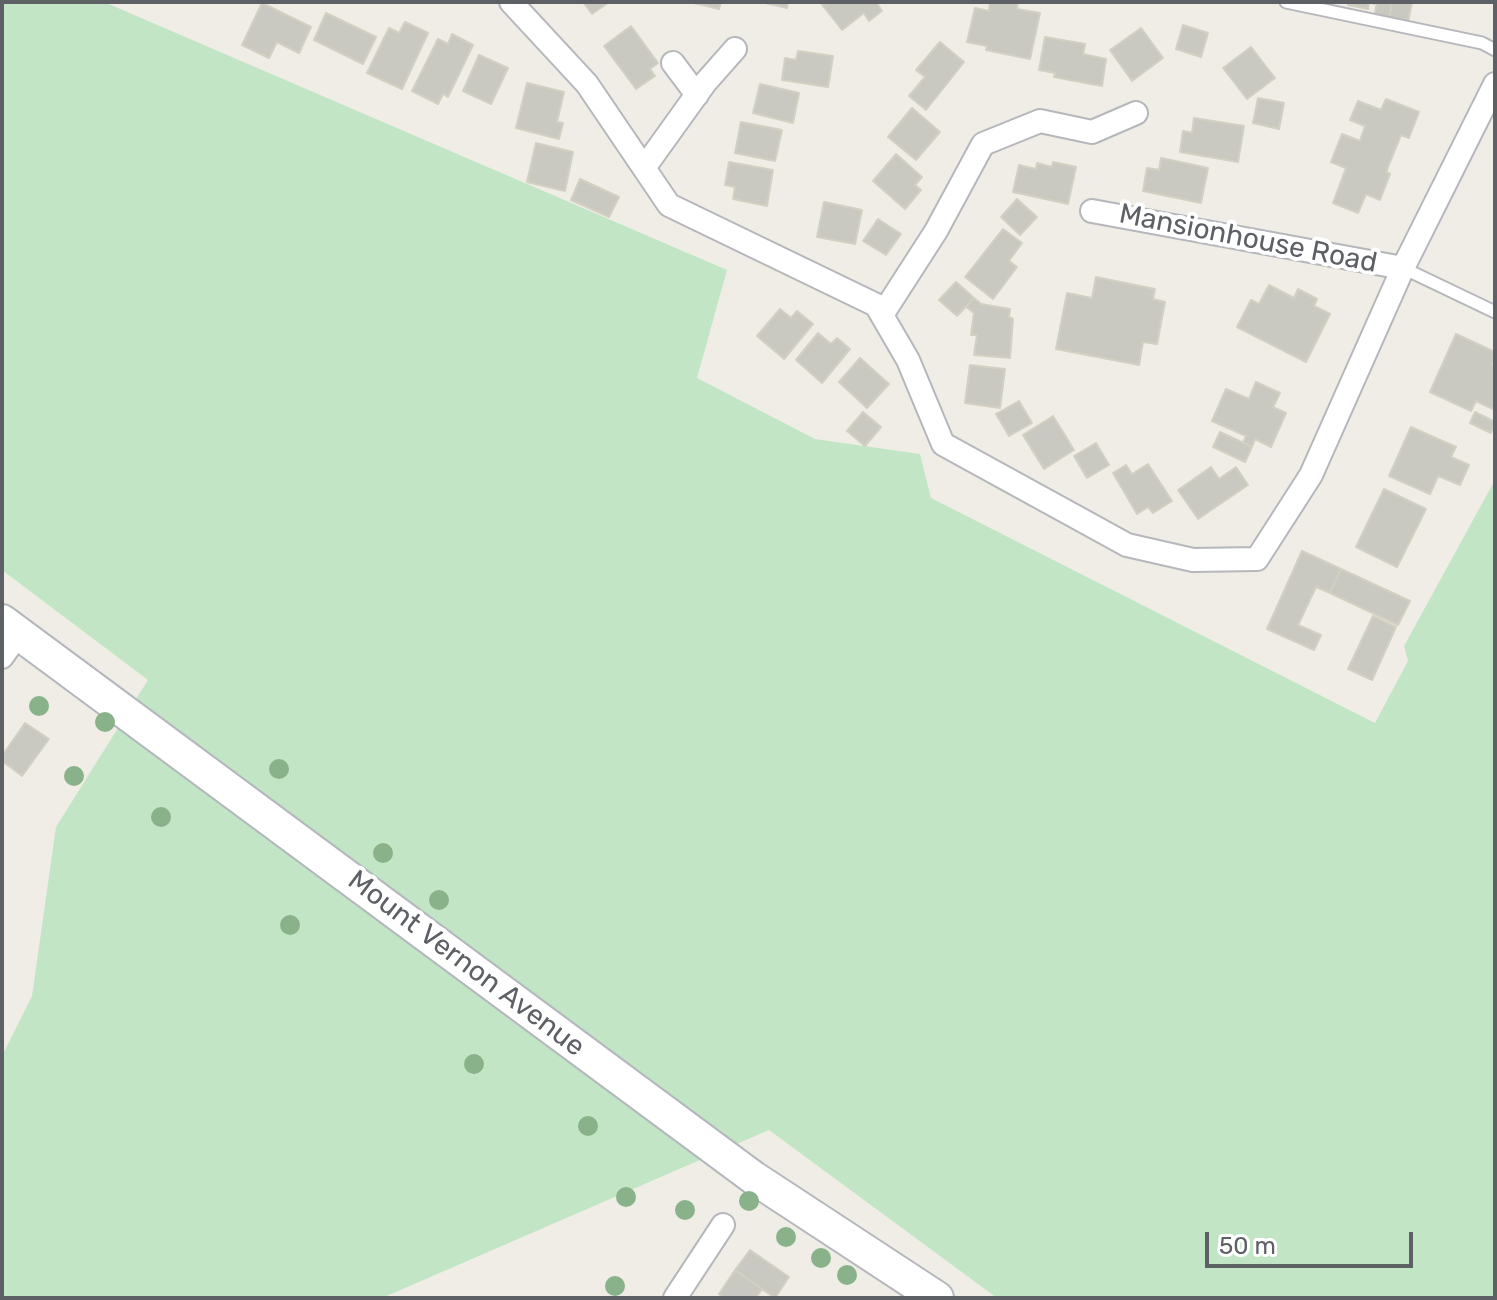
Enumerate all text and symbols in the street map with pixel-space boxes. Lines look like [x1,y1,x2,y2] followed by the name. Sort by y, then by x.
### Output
[1116,198,1380,280] street label: Mansionhouse Road
[341,864,591,1064] street label: Mount Vernon Avenue
[1209,1216,1417,1266] scale bar
[1219,1232,1276,1260] text: 50 m

